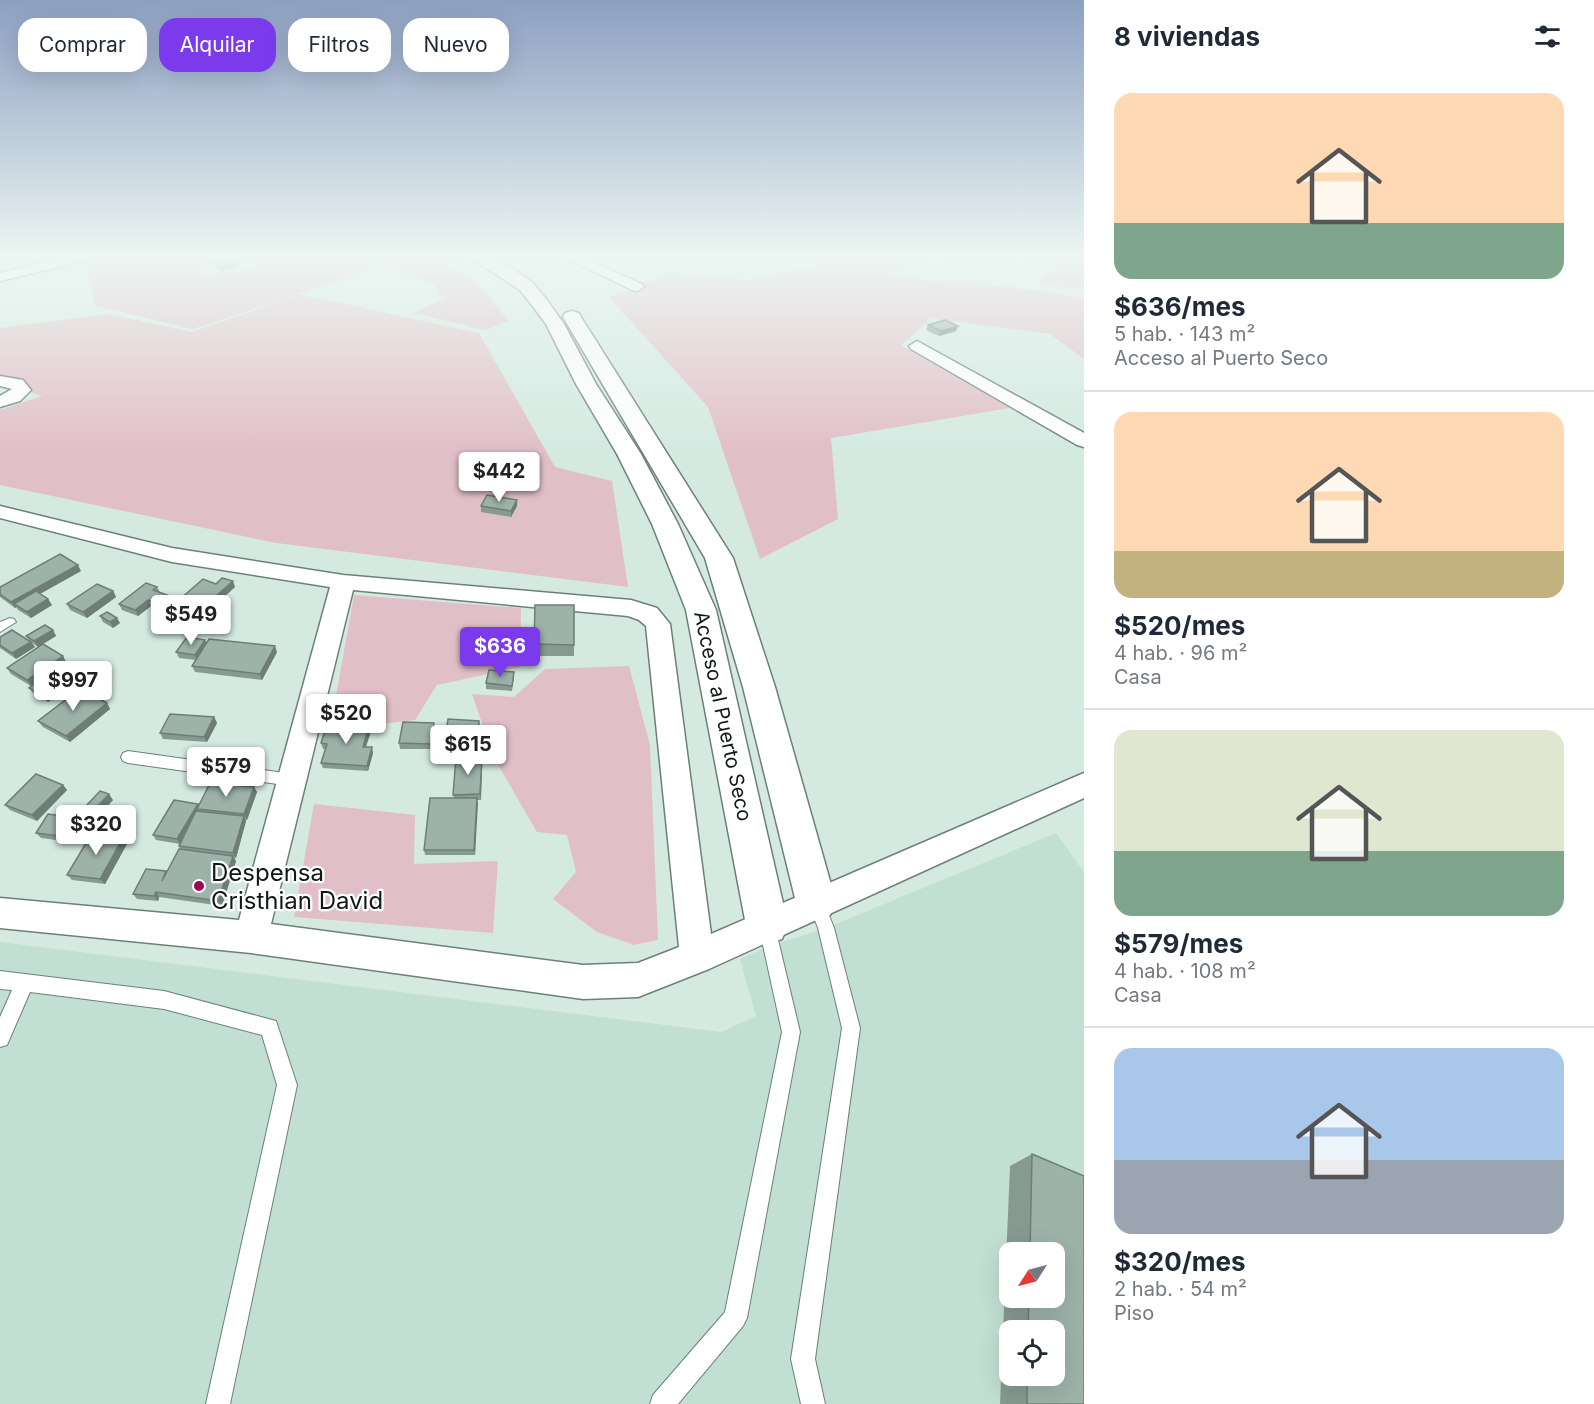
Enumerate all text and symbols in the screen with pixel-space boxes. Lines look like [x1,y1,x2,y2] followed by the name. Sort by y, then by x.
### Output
[18,18,147,72] chip: Comprar
[159,18,276,72] chip: Alquilar
[288,18,391,72] chip: Filtros
[403,18,509,72] chip: Nuevo
[1531,20,1564,53] icon: filters
[1114,21,1260,52] text: 8 viviendas
[1285,132,1393,240] icon: home
[1114,291,1245,322] text: $636/mes
[1114,322,1255,346] text: 5 hab. · 143 m²
[1114,346,1328,370] text: Acceso al Puerto Seco
[1285,451,1393,559] icon: home
[463,452,535,503] pin: $442
[473,459,525,483] text: $442
[155,595,227,646] pin: $549
[165,602,217,626] text: $549
[689,609,757,823] street label: Acceso al Puerto Seco
[1114,610,1245,641] text: $520/mes
[464,627,536,678] pin: $636
[474,634,526,658] text: $636
[1114,641,1247,665] text: 4 hab. · 96 m²
[37,661,109,712] pin: $997
[1114,665,1162,689] text: Casa
[48,668,98,692] text: $997
[310,694,382,745] pin: $520
[320,701,372,725] text: $520
[432,725,504,776] pin: $615
[444,732,492,756] text: $615
[190,747,262,798] pin: $579
[201,754,251,778] text: $579
[1285,769,1393,877] icon: home
[60,805,132,856] pin: $320
[70,812,122,836] text: $320
[211,858,383,915] place label: Despensa Cristhian David
[192,879,206,893] marker: Despensa Cristhian David
[1114,928,1243,959] text: $579/mes
[1114,959,1256,983] text: 4 hab. · 108 m²
[1114,983,1162,1007] text: Casa
[1285,1087,1393,1195] icon: home
[999,1242,1065,1308] north arrow
[999,1242,1065,1386] map controls
[1114,1246,1246,1277] text: $320/mes
[1114,1277,1247,1301] text: 2 hab. · 54 m²
[1114,1301,1154,1325] text: Piso
[999,1320,1065,1386] button: locate

